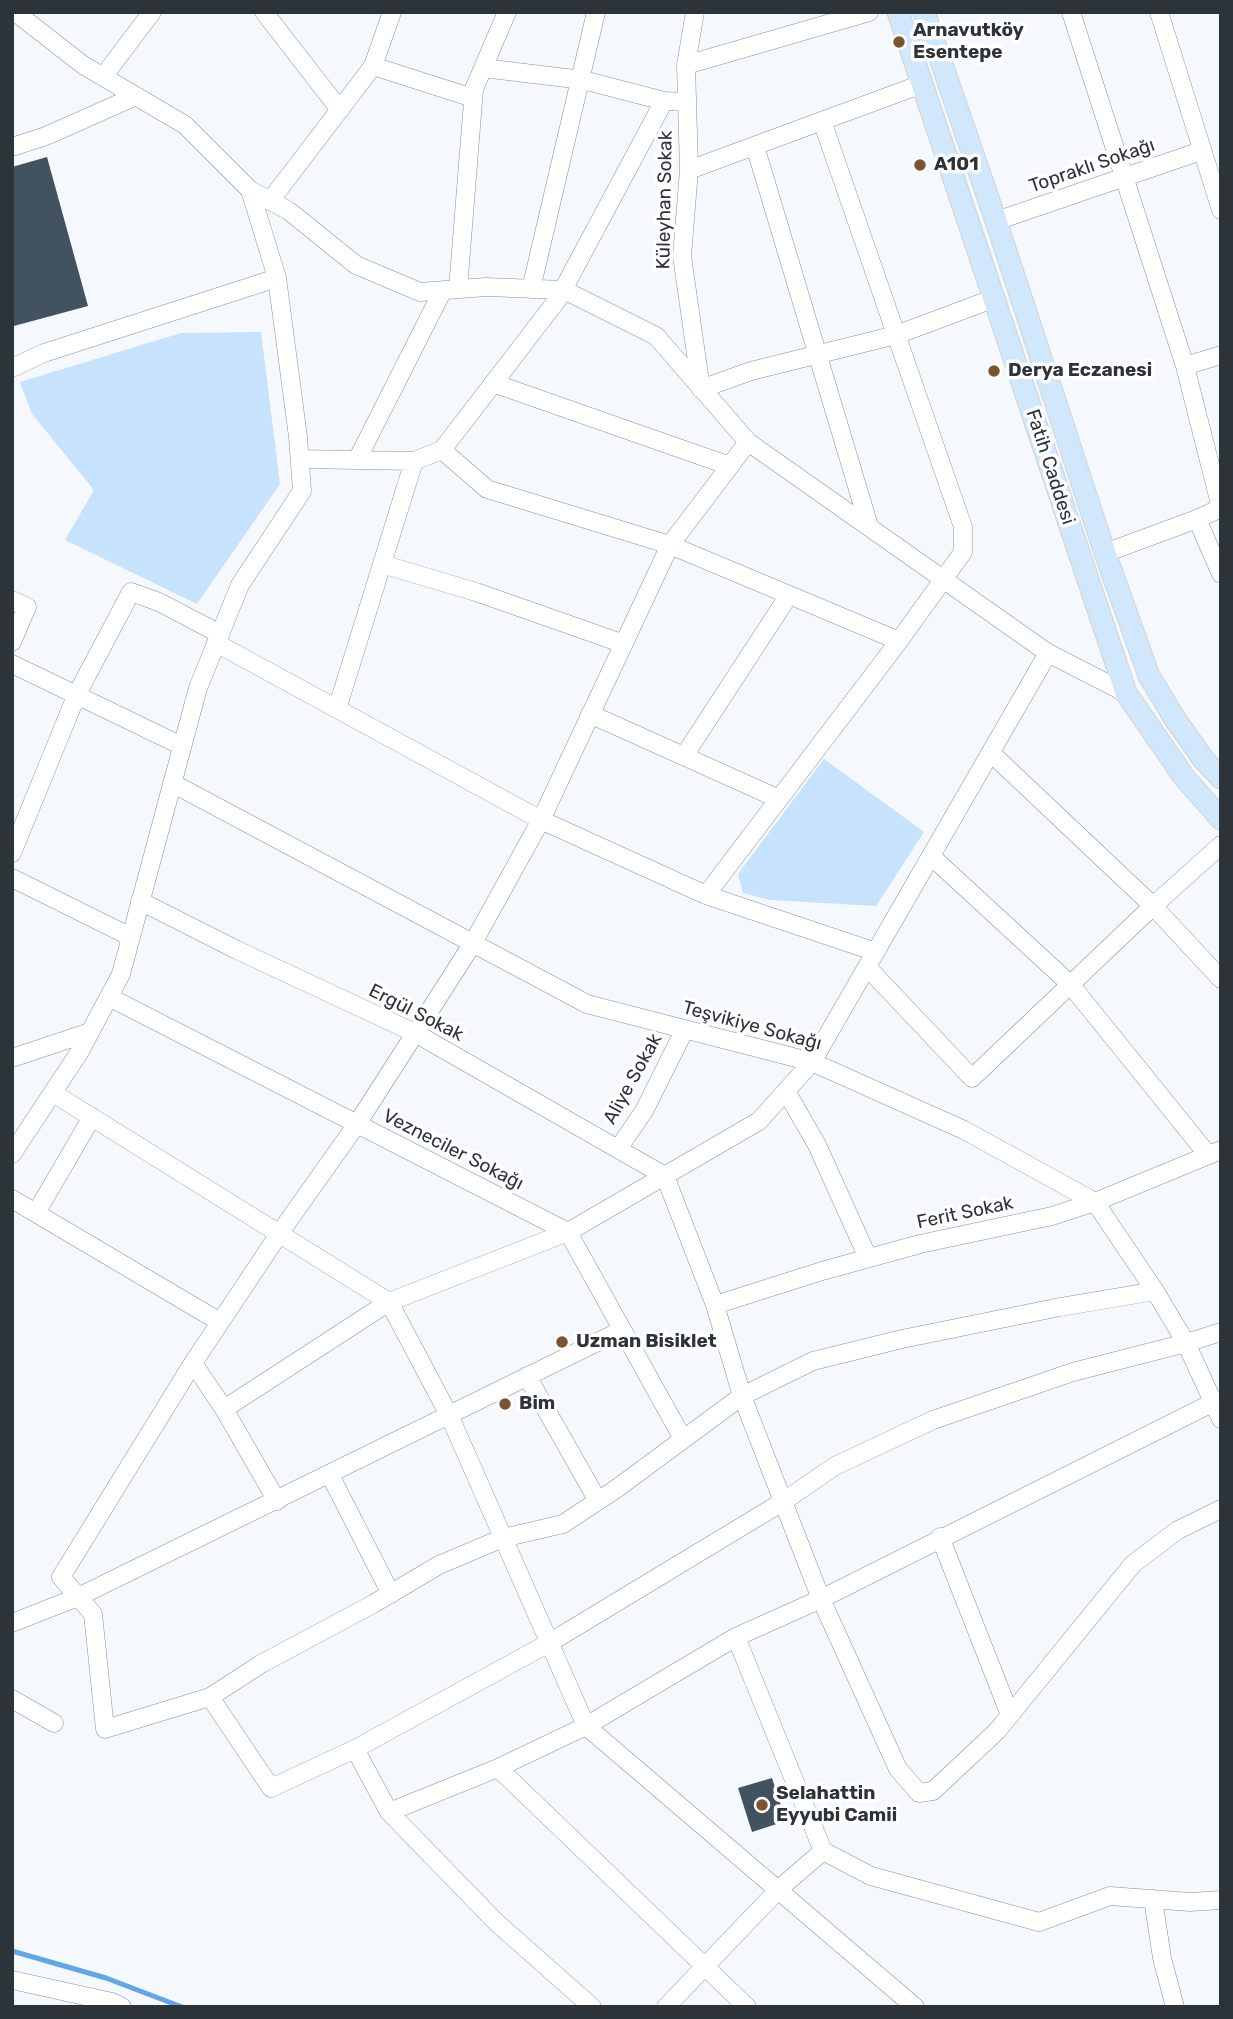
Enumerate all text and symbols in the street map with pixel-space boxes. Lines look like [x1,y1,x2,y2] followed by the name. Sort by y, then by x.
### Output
[913,20,1024,64] place label: Arnavutköy Esentepe
[891,34,907,50] marker: Arnavutköy Esentepe
[652,130,678,270] street label: Küleyhan Sokak
[1026,134,1158,198] street label: Topraklı Sokağı
[934,154,979,176] place label: A101
[912,157,928,173] marker: A101
[1008,360,1152,382] place label: Derya Eczanesi
[986,363,1002,379] marker: Derya Eczanesi
[1021,406,1079,528] street label: Fatih Caddesi
[365,979,467,1047] street label: Ergül Sokak
[680,996,824,1056] street label: Teşvikiye Sokağı
[599,1030,667,1128] street label: Aliye Sokak
[379,1105,527,1195] street label: Vezneciler Sokağı
[915,1192,1015,1234] street label: Ferit Sokak
[576,1331,717,1353] place label: Uzman Bisiklet
[554,1334,570,1350] marker: Uzman Bisiklet
[519,1393,555,1415] place label: Bim
[497,1396,513,1412] marker: Bim
[776,1783,897,1827] place label: Selahattin Eyyubi Camii
[754,1797,770,1813] marker: Selahattin Eyyubi Camii

